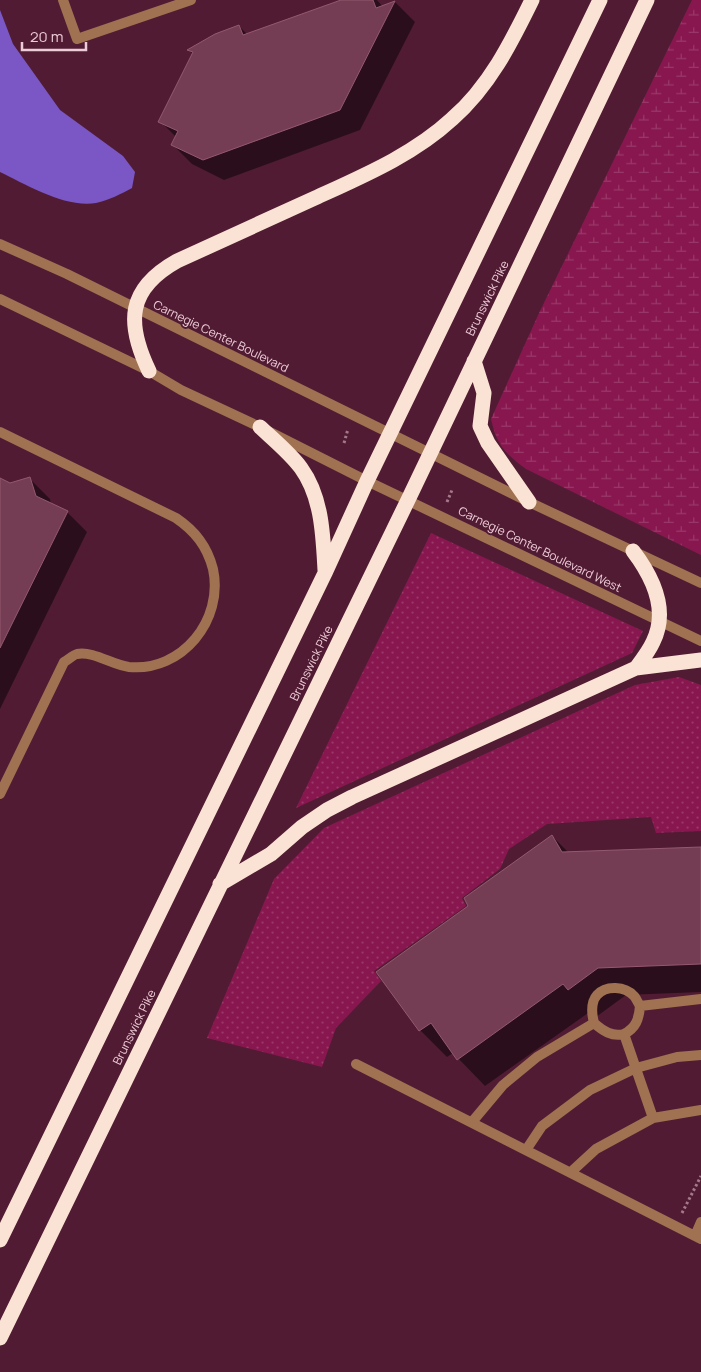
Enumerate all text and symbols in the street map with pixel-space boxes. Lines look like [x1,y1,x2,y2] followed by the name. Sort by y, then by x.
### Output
[22,20,86,52] scale bar
[30,26,63,47] text: 20 m
[461,257,513,339] street label: Brunswick Pike
[150,296,292,376] street label: Carnegie Center Boulevard
[455,502,625,596] street label: Carnegie Center Boulevard West
[285,622,337,704] street label: Brunswick Pike
[108,986,160,1068] street label: Brunswick Pike

